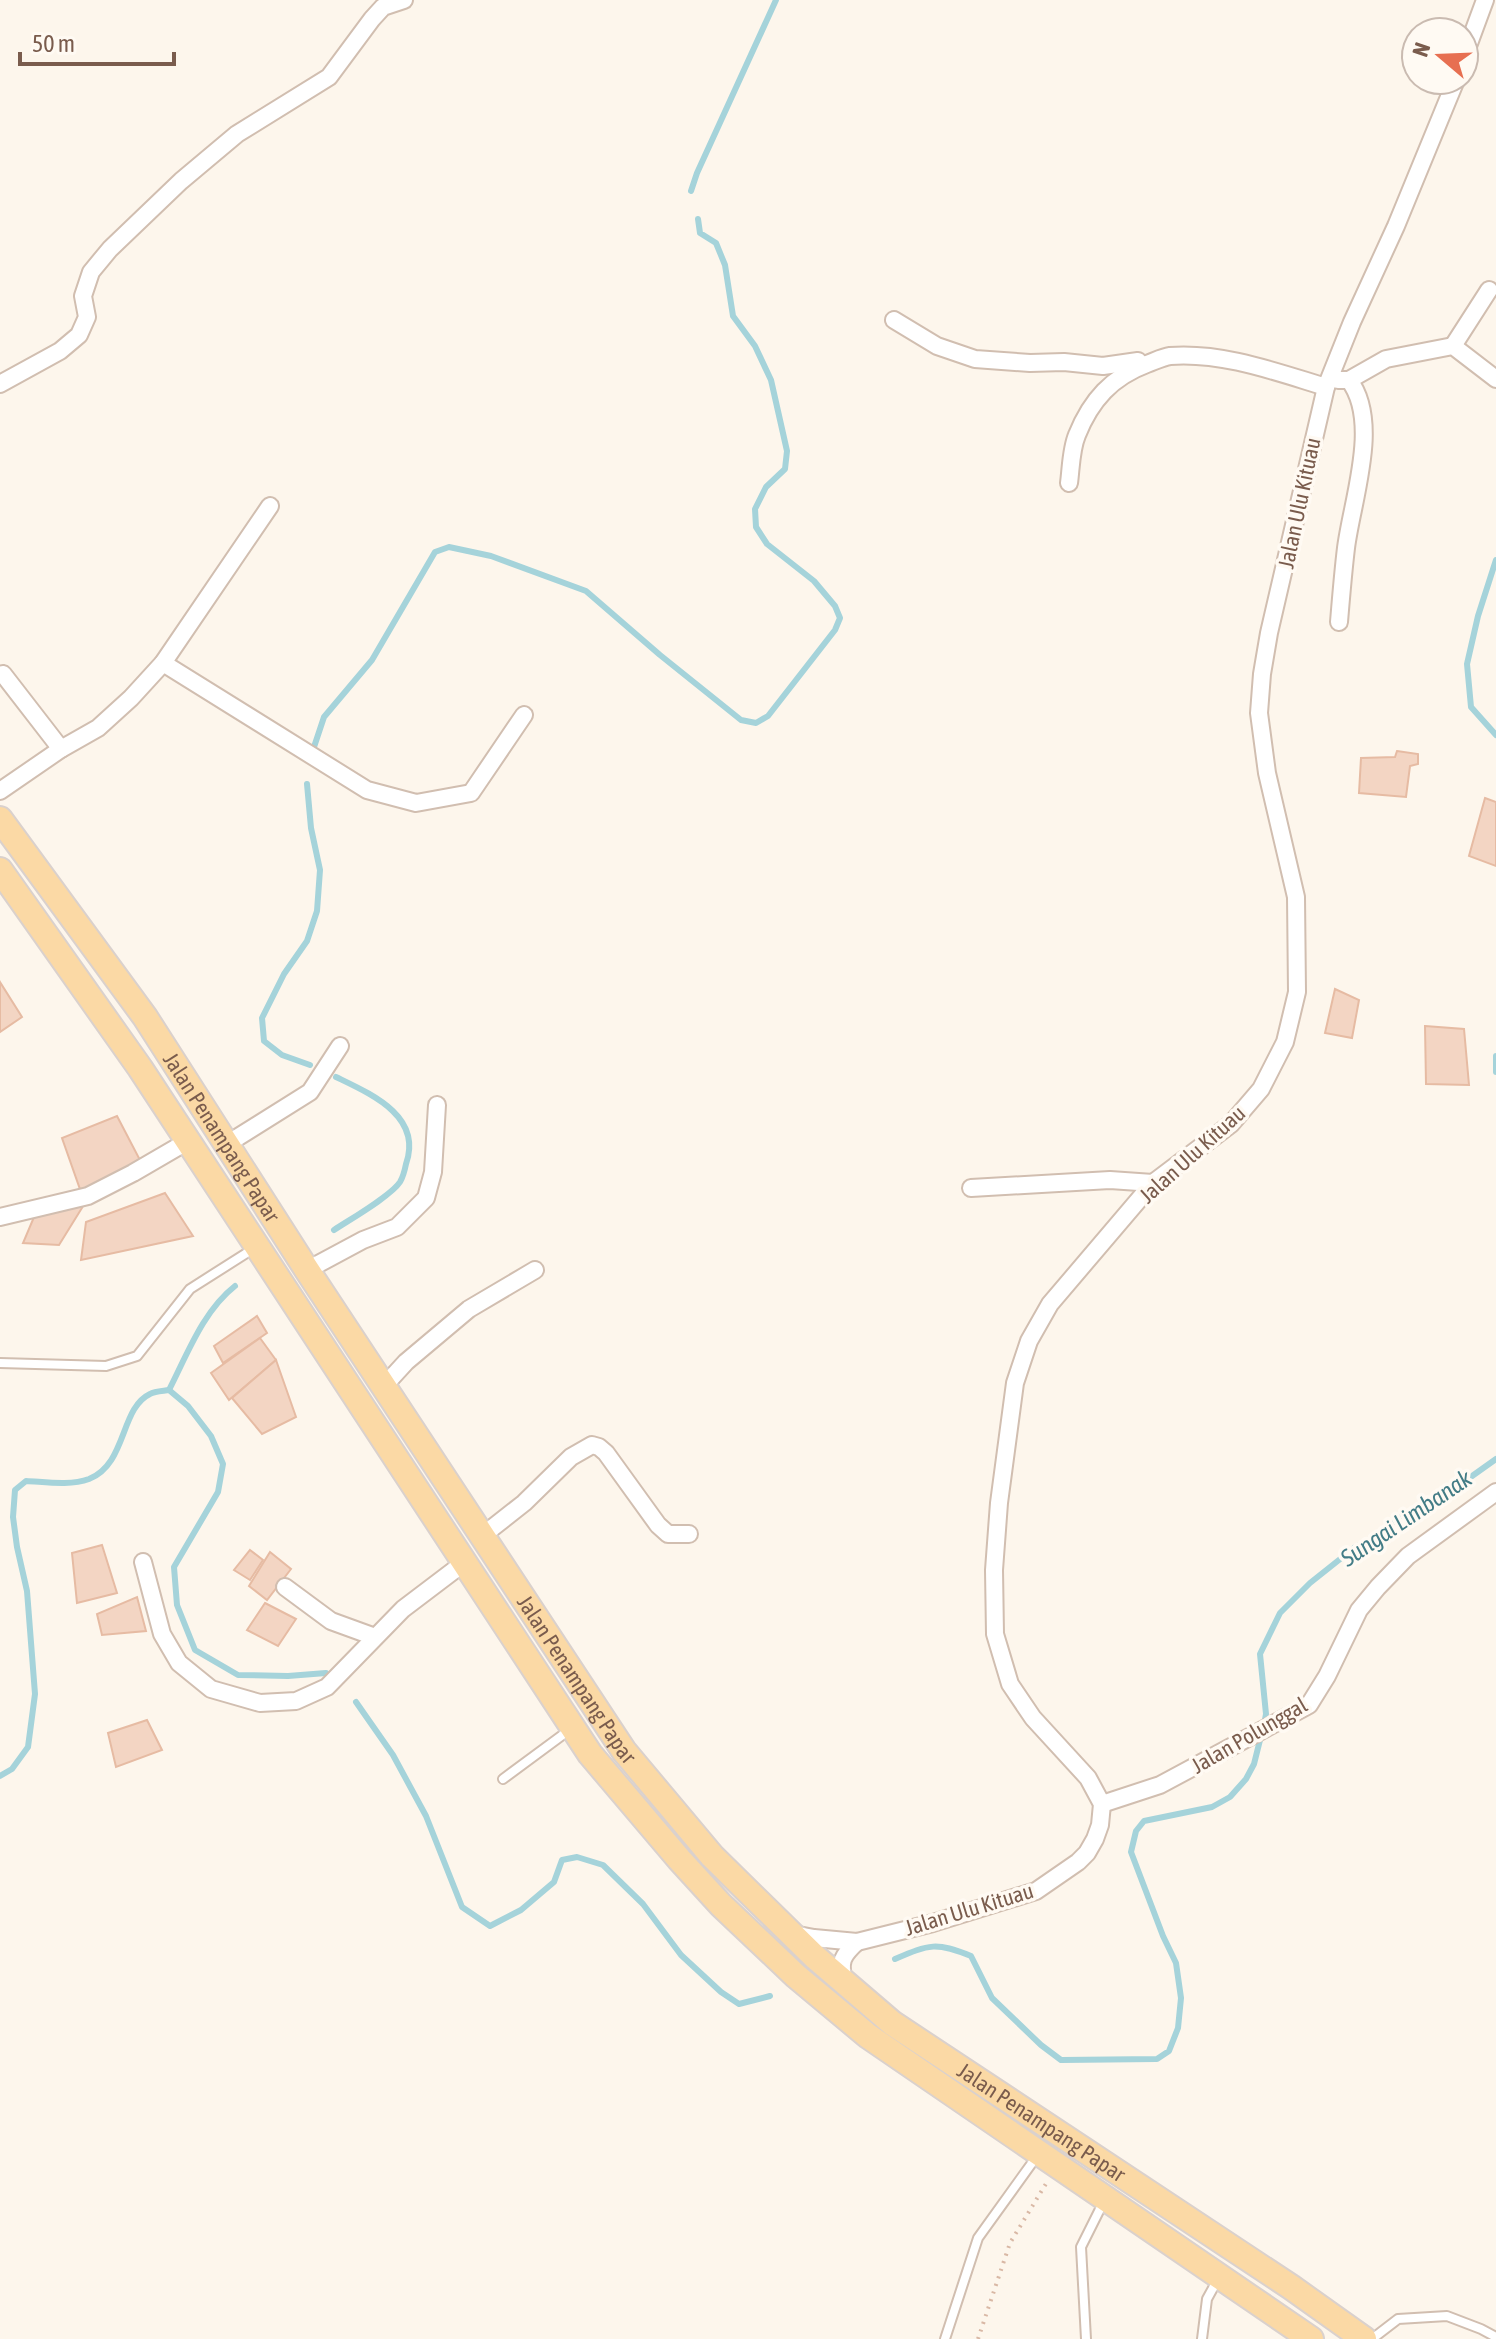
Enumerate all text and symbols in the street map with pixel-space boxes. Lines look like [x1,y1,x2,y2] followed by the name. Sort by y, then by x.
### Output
[20,16,174,66] scale bar
[1400,16,1480,96] north arrow
[32,30,75,57] text: 50 m
[1407,39,1435,60] text: N
[1272,435,1326,571] street label: Jalan Ulu Kituau
[158,1048,286,1227] street label: Jalan Penampang Papar
[1134,1100,1250,1208] street label: Jalan Ulu Kituau
[1335,1464,1477,1572] water label: Sungai Limbanak
[512,1590,642,1769] street label: Jalan Penampang Papar
[1187,1691,1312,1779] street label: Jalan Polunggal
[902,1877,1036,1941] street label: Jalan Ulu Kituau
[953,2057,1131,2187] street label: Jalan Penampang Papar

